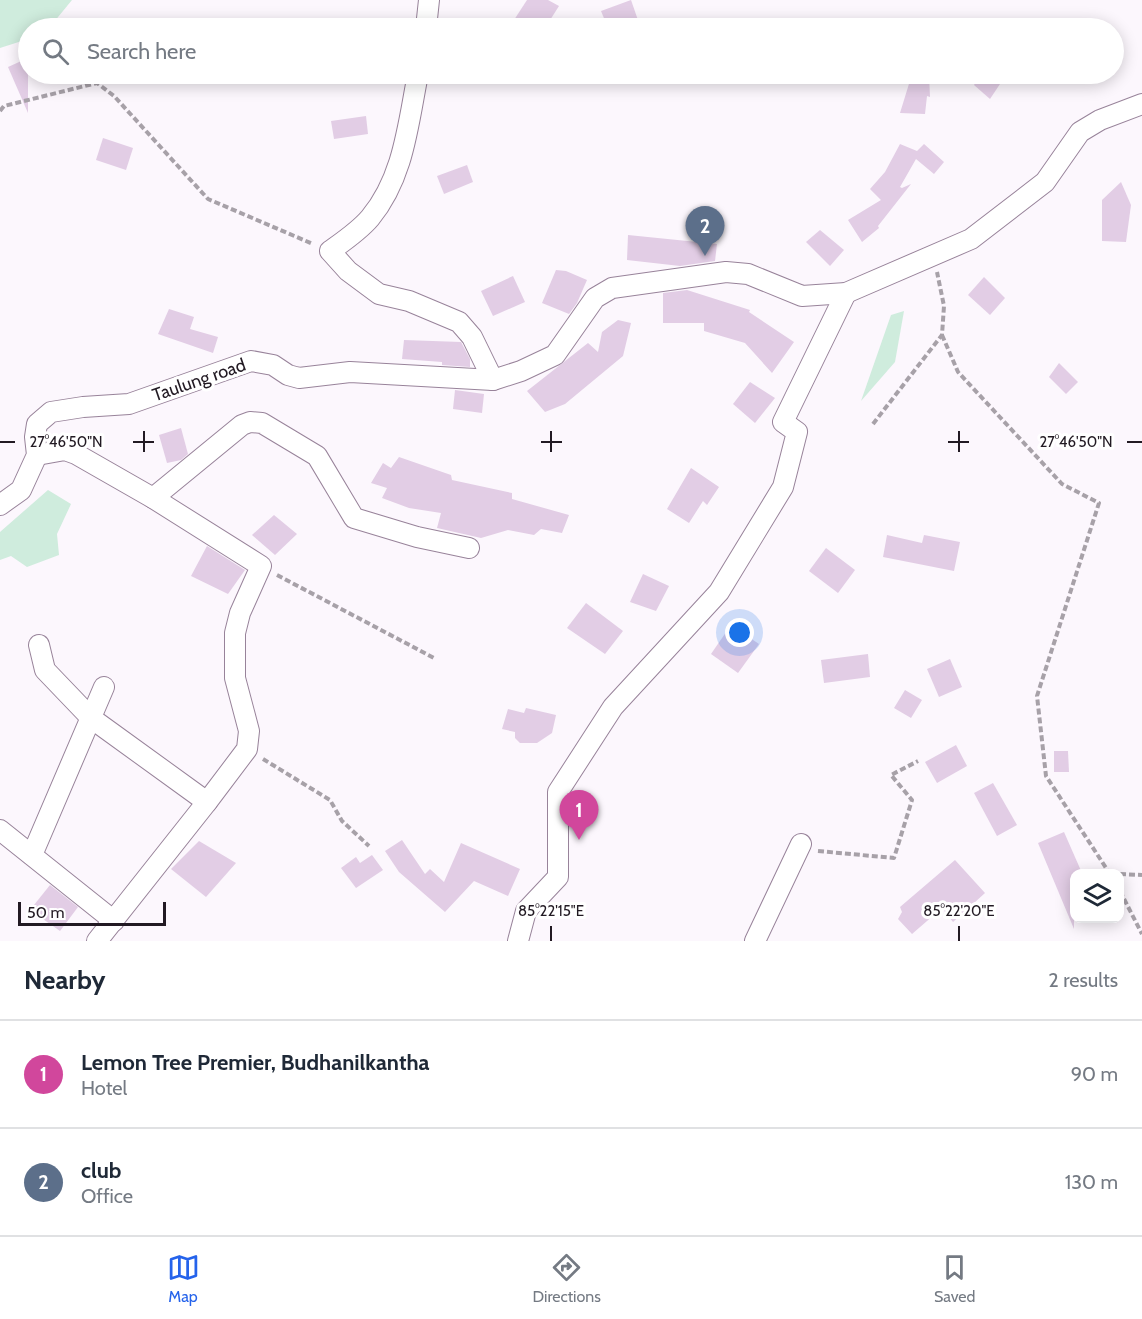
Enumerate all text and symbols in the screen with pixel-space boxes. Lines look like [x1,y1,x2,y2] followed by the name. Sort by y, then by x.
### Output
[18,18,1124,84] search box
[39,35,72,68] icon: search
[87,38,196,65] text: Search here
[686,206,724,256] pin: 2
[149,354,249,406] street label: Taulung road
[29,433,103,451] text: 27°46'50"N
[1039,433,1113,451] text: 27°46'50"N
[725,618,754,647] your location
[560,790,598,840] pin: 1
[1070,869,1124,923] map controls
[1070,869,1124,923] button: layers
[18,899,166,926] scale bar
[518,902,584,920] text: 85°22'15"E
[923,902,995,920] text: 85°22'20"E
[27,903,64,922] text: 50 m
[24,964,105,996] text: Nearby
[1048,968,1118,992] text: 2 results
[81,1049,430,1076] text: Lemon Tree Premier, Budhanilkantha
[40,1062,47,1086] text: 1
[1071,1062,1118,1086] text: 90 m
[81,1076,127,1100] text: Hotel
[81,1157,121,1184] text: club
[38,1170,49,1194] text: 2
[1065,1170,1118,1194] text: 130 m
[81,1184,133,1208] text: Office
[167,1251,200,1306] tab: Map
[533,1251,601,1306] tab: Directions
[934,1251,975,1306] tab: Saved

